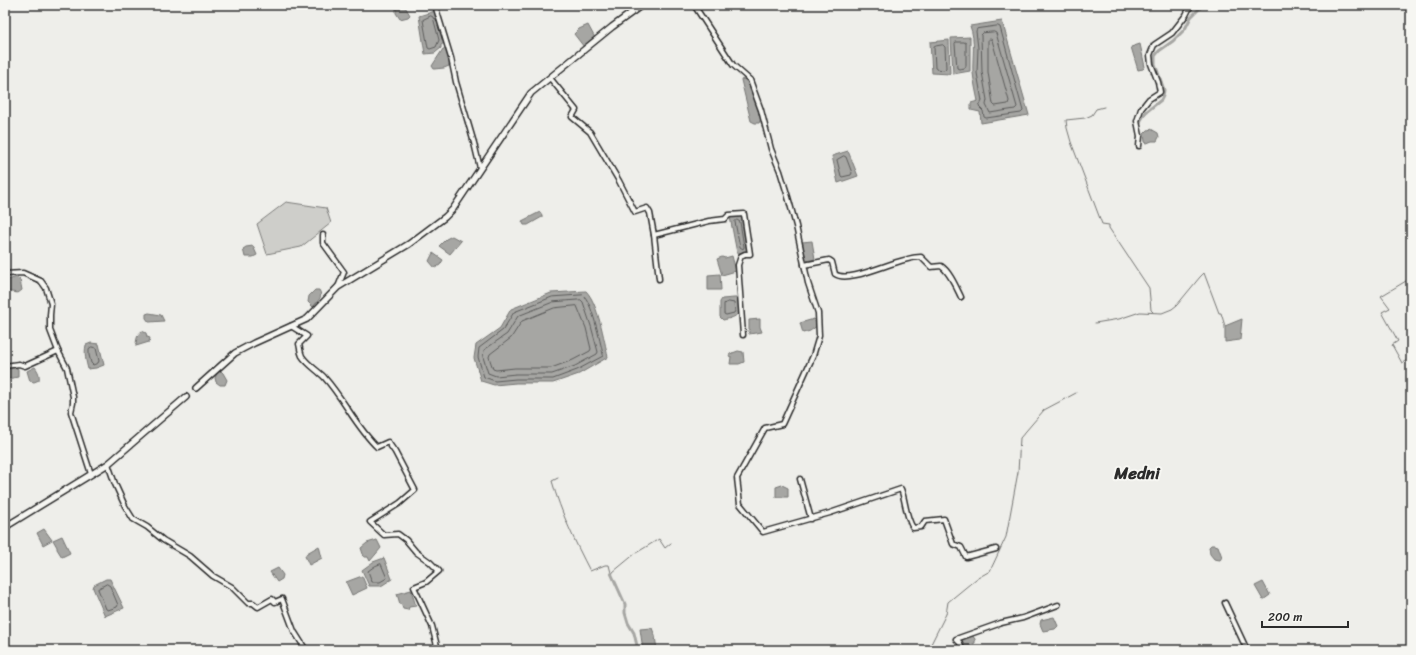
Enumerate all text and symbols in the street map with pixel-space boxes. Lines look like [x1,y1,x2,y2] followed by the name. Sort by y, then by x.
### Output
[1113,458,1161,488] district label: Medni
[1262,603,1348,629] scale bar
[1268,606,1302,628] text: 200 m

